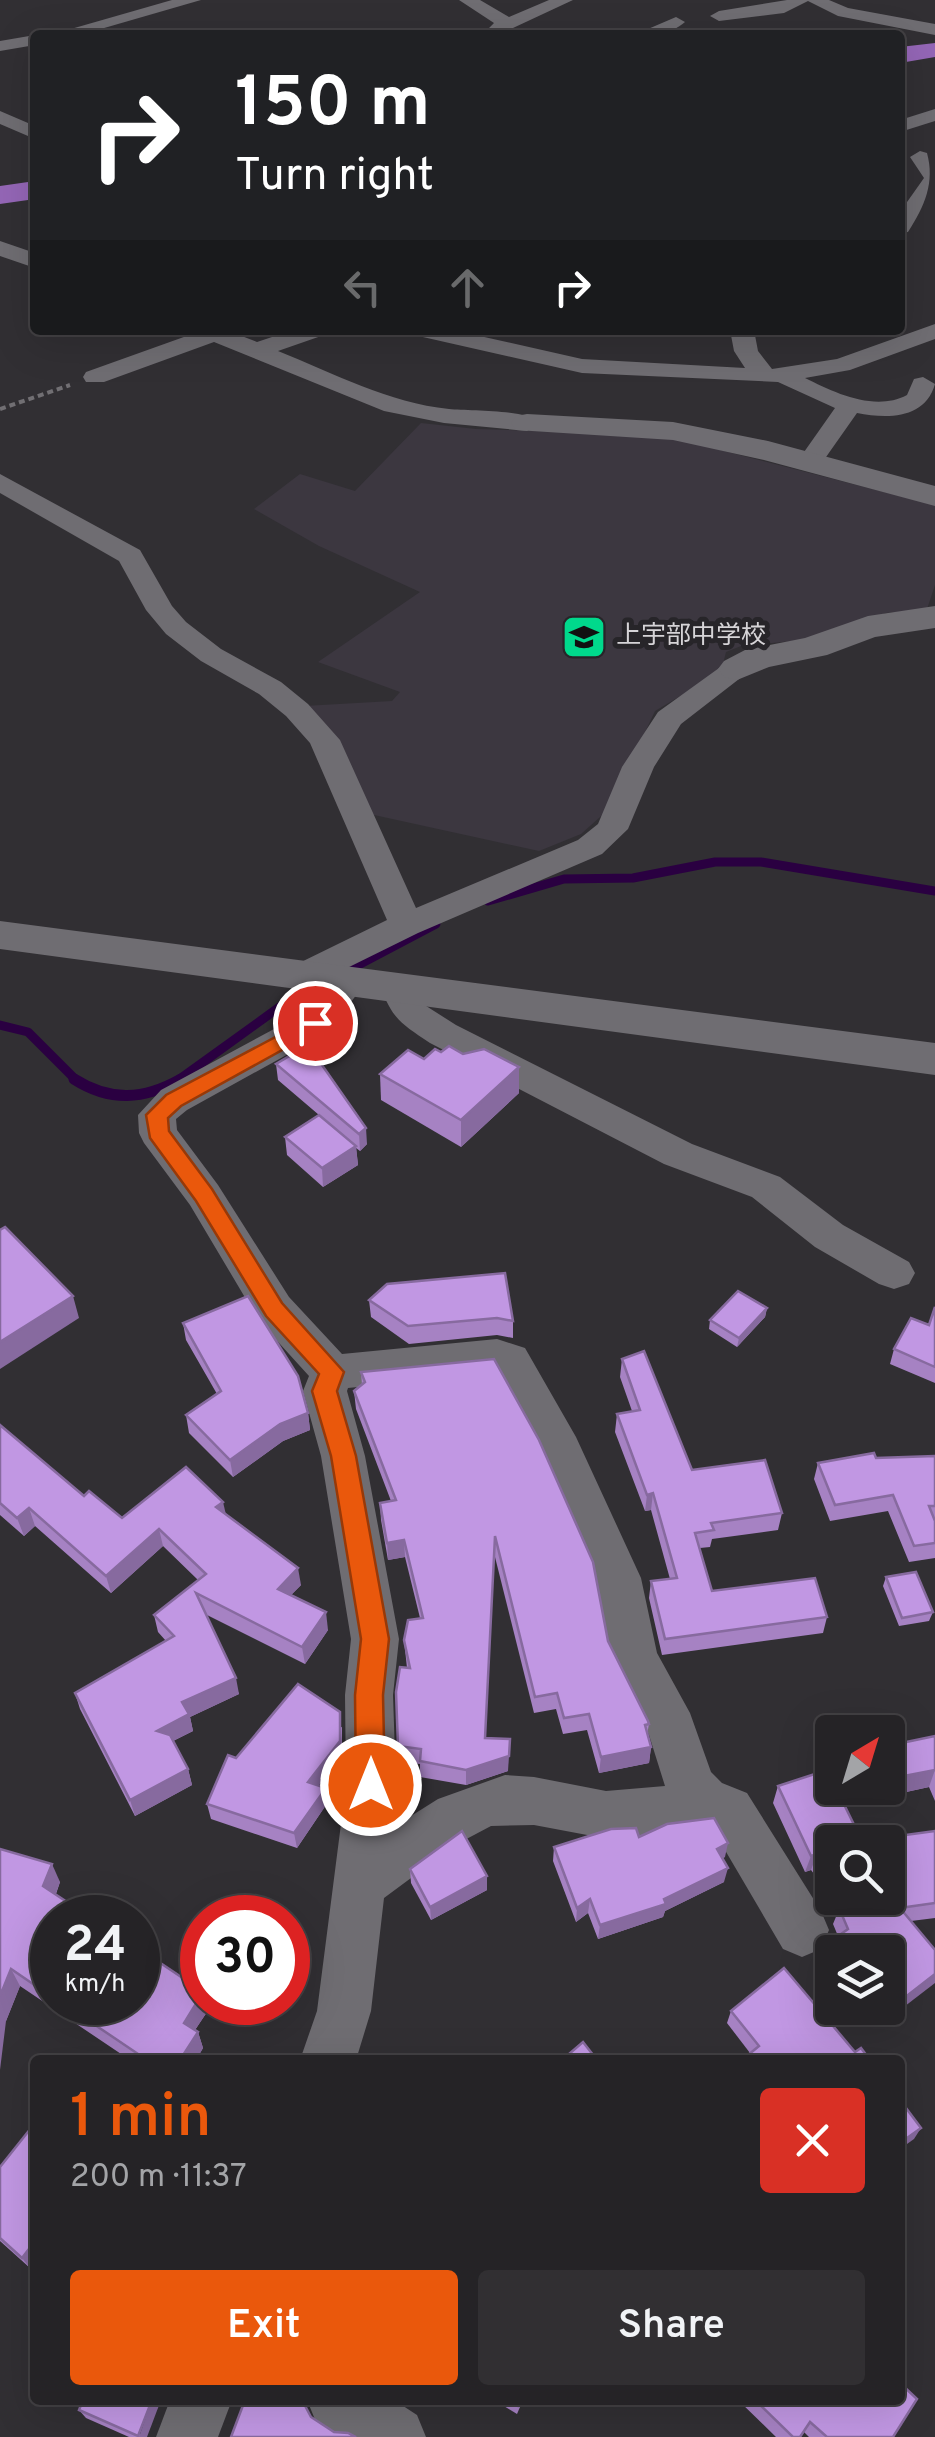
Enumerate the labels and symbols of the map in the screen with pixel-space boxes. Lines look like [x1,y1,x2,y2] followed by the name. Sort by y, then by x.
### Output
[561,614,607,660] school or university icon: 上宇部中学校
[616,621,766,653] place label: 上宇部中学校
[273,981,358,1066] pin
[815,1715,905,1805] north arrow
[319,1733,423,1837] position arrow
[180,1895,310,2025] speed limit sign: 30

